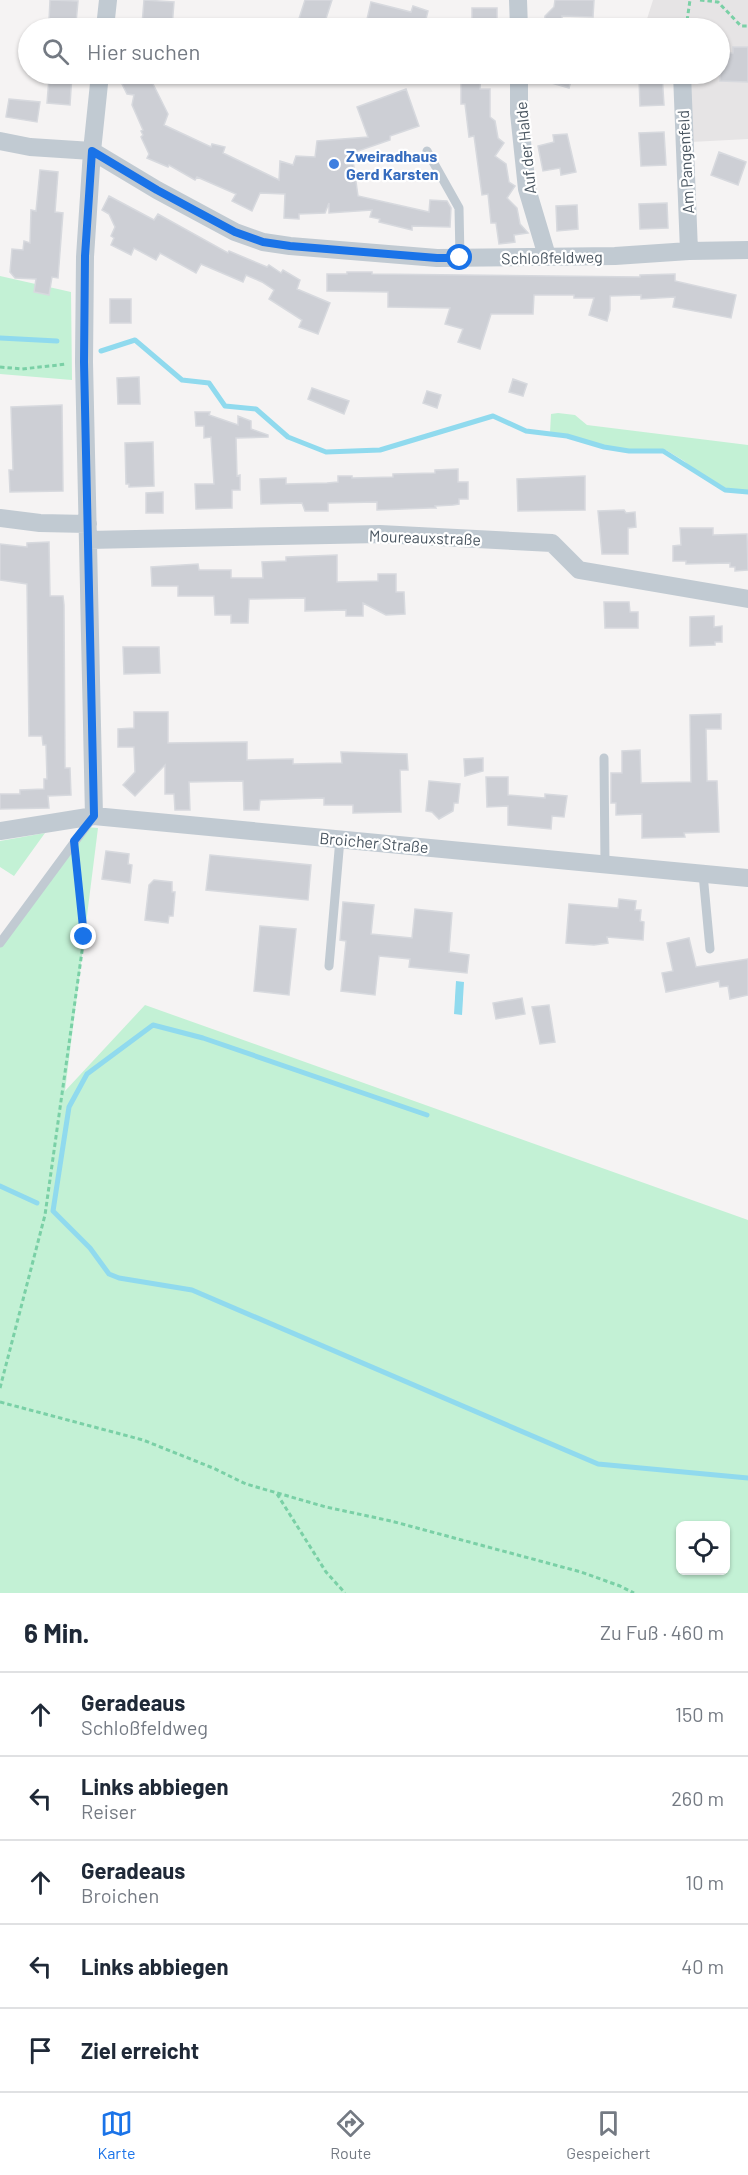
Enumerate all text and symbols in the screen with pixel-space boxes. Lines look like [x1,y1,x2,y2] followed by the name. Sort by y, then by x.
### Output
[18,18,730,84] search box
[39,35,72,68] icon: search
[87,38,200,64] text: Hier suchen
[511,101,539,195] street label: Auf der Halde
[673,110,697,214] street label: Am Pangenfeld
[346,146,439,183] place label: Zweiradhaus Gerd Karsten
[327,157,341,171] marker: Zweiradhaus Gerd Karsten
[446,244,472,270] route start
[501,247,603,267] street label: Schloßfeldweg
[369,526,481,548] street label: Moureauxstraße
[319,828,429,856] street label: Broicher Straße
[70,923,96,949] route end
[676,1521,730,1575] map controls
[676,1521,730,1575] button: locate
[24,1617,89,1648] text: 6 Min.
[600,1620,724,1644] text: Zu Fuß · 460 m
[81,1689,185,1715] text: Geradeaus
[24,1698,57,1731] icon: ahead
[675,1702,724,1726] text: 150 m
[81,1715,208,1739] text: Schloßfeldweg
[81,1773,229,1799] text: Links abbiegen
[24,1782,57,1815] icon: left
[671,1786,724,1810] text: 260 m
[81,1799,137,1823] text: Reiser
[81,1857,185,1883] text: Geradeaus
[24,1866,57,1899] icon: ahead
[685,1870,724,1894] text: 10 m
[81,1883,159,1907] text: Broichen
[24,1950,57,1983] icon: left
[81,1953,229,1979] text: Links abbiegen
[681,1954,724,1978] text: 40 m
[24,2034,57,2067] icon: arrive
[81,2037,199,2063] text: Ziel erreicht
[97,2107,136,2162] tab: Karte
[330,2107,371,2162] tab: Route
[566,2107,651,2162] tab: Gespeichert

